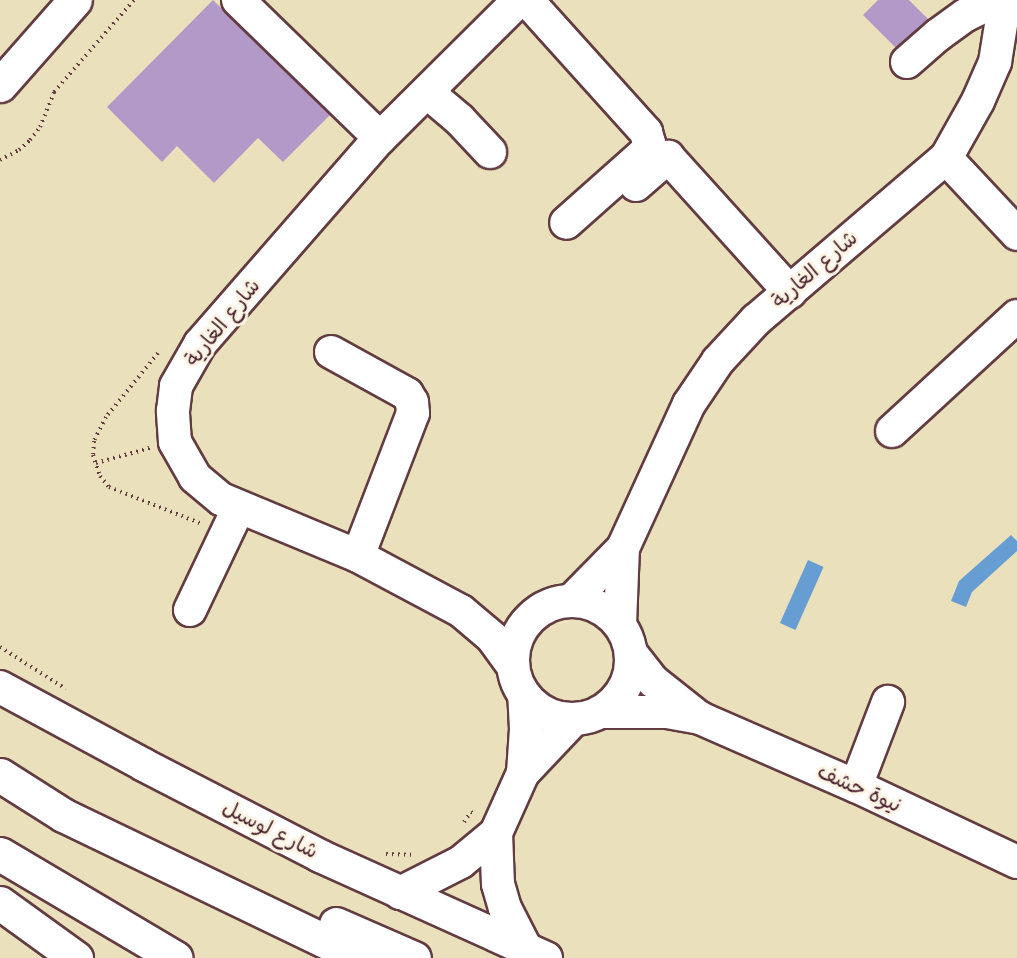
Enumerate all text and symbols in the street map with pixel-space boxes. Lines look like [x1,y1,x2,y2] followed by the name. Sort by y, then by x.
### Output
[767,226,863,314] street label: شارع الغارية
[180,274,266,372] street label: شارع الغارية
[813,759,905,819] street label: نيوة حشف
[218,795,322,865] street label: شارع لوسيل

